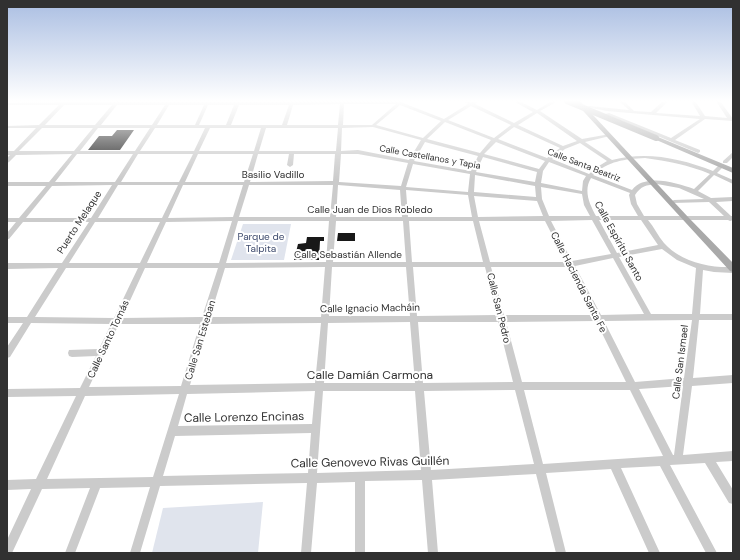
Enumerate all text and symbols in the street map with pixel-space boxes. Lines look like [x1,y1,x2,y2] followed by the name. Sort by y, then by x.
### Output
[378,142,482,172] street label: Calle Castellanos y Tapia
[546,146,622,184] street label: Calle Santa Beatriz
[242,168,304,181] street label: Basilio Vadillo
[54,188,104,256] street label: Puerto Melaque
[592,199,646,283] street label: Calle Espíritu Santo
[307,203,433,216] street label: Calle Juan de Dios Robledo
[548,229,610,335] street label: Calle Hacienda Santa Fe
[238,230,285,255] park label: Parque de Talpita
[294,248,402,261] street label: Calle Sebastián Allende
[484,272,514,345] street label: Calle San Pedro
[84,298,132,380] street label: Calle Santo Tomás
[182,298,218,381] street label: Calle San Esteban
[320,301,420,315] street label: Calle Ignacio Macháin
[669,324,691,400] street label: Calle San Ismael
[307,367,433,383] street label: Calle Damián Carmona
[184,408,304,426] street label: Calle Lorenzo Encinas
[291,453,450,471] street label: Calle Genovevo Rivas Guillén

